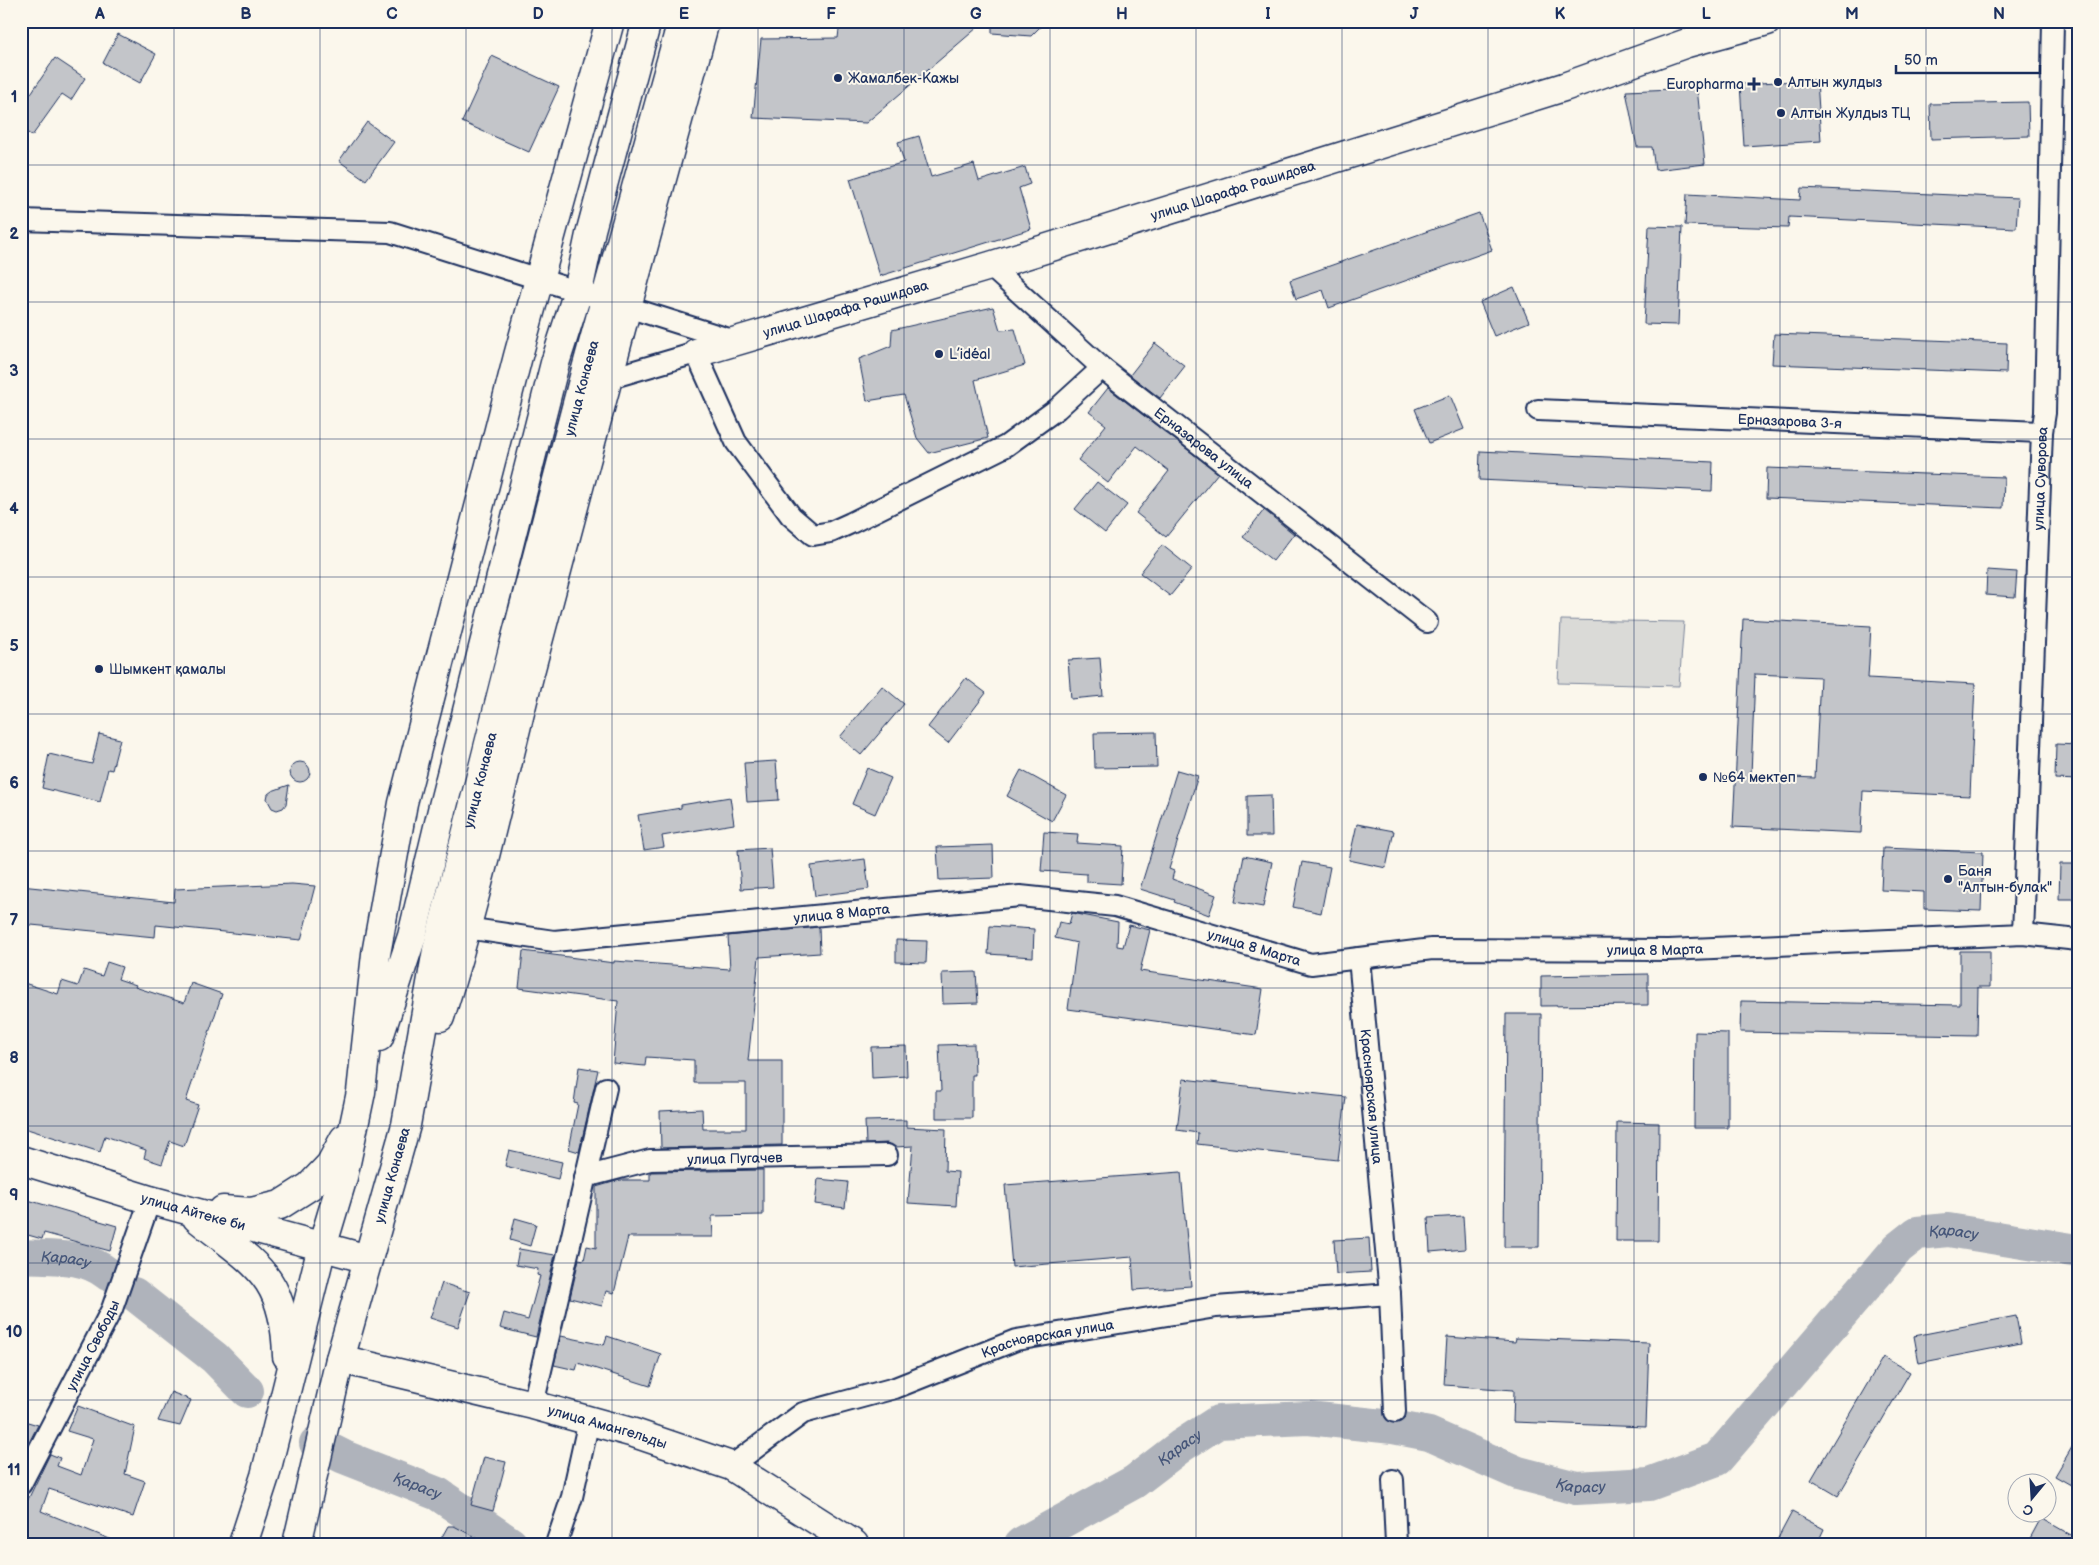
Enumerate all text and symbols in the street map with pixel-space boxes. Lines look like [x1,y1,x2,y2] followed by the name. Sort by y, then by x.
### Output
[94,5,105,24] text: A
[240,5,252,24] text: B
[386,5,398,24] text: C
[532,5,544,24] text: D
[679,5,689,24] text: E
[826,5,836,24] text: F
[970,5,982,24] text: G
[1116,5,1128,24] text: H
[1265,5,1271,24] text: I
[1410,5,1419,24] text: J
[1555,5,1566,24] text: K
[1701,5,1711,24] text: L
[1845,5,1859,24] text: M
[1993,5,2005,24] text: N
[1896,42,2040,74] scale bar
[1904,51,1938,70] text: 50 m
[848,70,959,87] place label: Жамалбек-Кажы
[832,72,844,84] marker: Жамалбек-Кажы
[1787,74,1882,91] place label: Алтын жулдыз
[1666,76,1744,93] place label: Europharma
[1772,76,1784,88] marker: Алтын жулдыз
[1748,78,1760,90] marker: Europharma
[11,88,17,107] text: 1
[1790,105,1911,122] place label: Алтын Жулдыз ТЦ
[1775,107,1787,119] marker: Алтын Жулдыз ТЦ
[1148,156,1318,224] street label: улица Шарафа Рашидова
[9,225,19,244] text: 2
[761,276,931,341] street label: улица Шарафа Рашидова
[560,337,602,438] street label: улица Конаева
[949,346,990,363] place label: L’idéal
[933,348,945,360] marker: L’idéal
[9,362,19,381] text: 3
[1151,404,1258,492] street label: Ерназарова улица
[1737,410,1843,432] street label: Ерназарова 3-я
[2030,424,2051,531] street label: улица Суворова
[9,500,19,519] text: 4
[9,637,19,656] text: 5
[109,661,226,678] place label: Шымкент қамалы
[93,663,105,675] marker: Шымкент қамалы
[460,730,500,830] street label: улица Конаева
[1713,769,1796,786] place label: №64 мектеп
[1697,771,1709,783] marker: №64 мектеп
[9,774,19,793] text: 6
[1958,863,2052,896] place label: Баня "Алтын-булак"
[1942,873,1954,885] marker: Баня "Алтын-булак"
[793,900,891,926] street label: улица 8 Марта
[10,911,19,930] text: 7
[1206,925,1304,969] street label: улица 8 Марта
[1607,940,1704,959] street label: улица 8 Марта
[1357,1028,1387,1165] street label: Красноярская улица
[9,1049,19,1068] text: 8
[370,1125,414,1225] street label: улица Конаева
[687,1149,783,1168] street label: улица Пугачев
[9,1186,19,1205] text: 9
[139,1189,248,1234] street label: улица Айтеке би
[1928,1220,1981,1244] water label: Қарасу
[41,1247,94,1273] water label: Қарасу
[62,1298,123,1394] street label: улица Свободы
[979,1315,1116,1361] street label: Красноярская улица
[6,1323,22,1342] text: 10
[546,1401,669,1452] street label: улица Амангельды
[1154,1425,1206,1470] water label: Қарасу
[7,1461,21,1480] text: 11
[391,1468,445,1504] water label: Қарасу
[2006,1472,2056,1522] north arrow
[1554,1474,1607,1498] water label: Қарасу
[2021,1500,2035,1519] text: С

